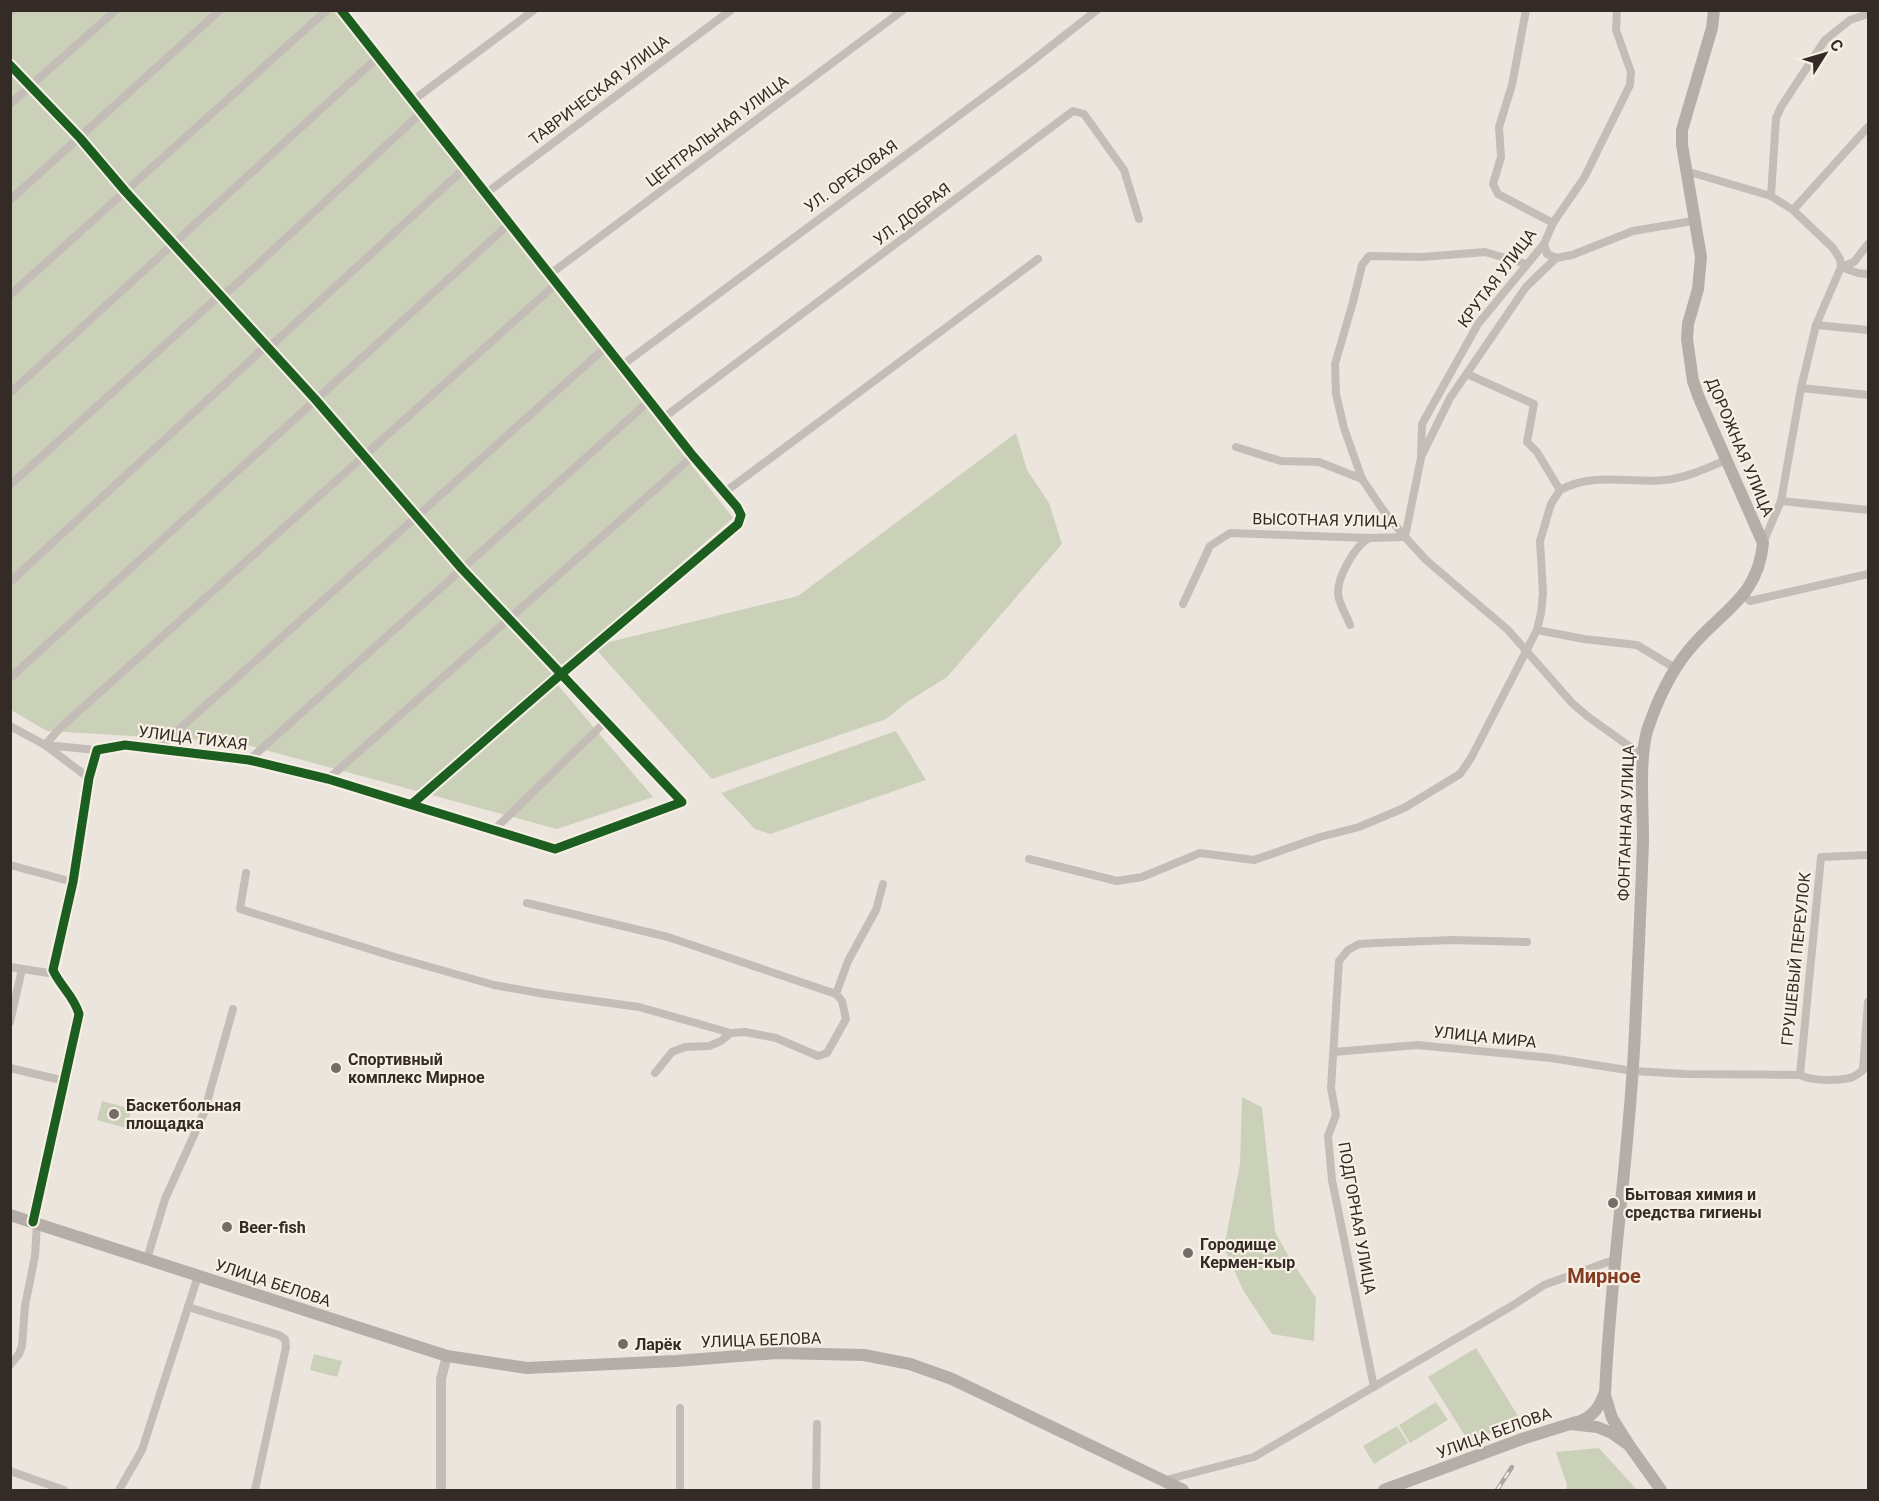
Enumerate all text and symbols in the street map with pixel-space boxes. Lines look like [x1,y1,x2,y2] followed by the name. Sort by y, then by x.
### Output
[1795,24,1855,84] north arrow
[525,31,673,149] street label: ТАВРИЧЕСКАЯ УЛИЦА
[1826,35,1847,55] text: С
[642,71,792,191] street label: ЦЕНТРАЛЬНАЯ УЛИЦА
[801,136,901,216] street label: УЛ. ОРЕХОВАЯ
[870,179,954,249] street label: УЛ. ДОБРАЯ
[1454,224,1541,331] street label: КРУТАЯ УЛИЦА
[1702,375,1778,520] street label: ДОРОЖНАЯ УЛИЦА
[1252,509,1398,531] street label: ВЫСОТНАЯ УЛИЦА
[137,722,249,754] street label: УЛИЦА ТИХАЯ
[1614,744,1638,901] street label: ФОНТАННАЯ УЛИЦА
[1777,871,1815,1047] street label: ГРУШЕВЫЙ ПЕРЕУЛОК
[1433,1022,1538,1052] street label: УЛИЦА МИРА
[348,1050,485,1087] place label: Спортивный комплекс Мирное
[329,1061,343,1075] marker: Спортивный комплекс Мирное
[126,1096,241,1133] place label: Баскетбольная площадка
[107,1107,121,1121] marker: Баскетбольная площадка
[1334,1140,1380,1296] street label: ПОДГОРНАЯ УЛИЦА
[1625,1185,1762,1222] place label: Бытовая химия и средства гигиены
[1606,1196,1620,1210] marker: Бытовая химия и средства гигиены
[239,1218,306,1237] place label: Beer-fish
[220,1220,234,1234] marker: Beer-fish
[1200,1235,1295,1272] place label: Городище Кермен-кыр
[1181,1246,1195,1260] marker: Городище Кермен-кыр
[213,1255,334,1311] street label: УЛИЦА БЕЛОВА
[1567,1264,1641,1288] district label: Мирное
[700,1328,822,1352] street label: УЛИЦА БЕЛОВА
[635,1335,683,1354] place label: Ларёк
[616,1337,630,1351] marker: Ларёк
[1434,1403,1554,1463] street label: УЛИЦА БЕЛОВА

